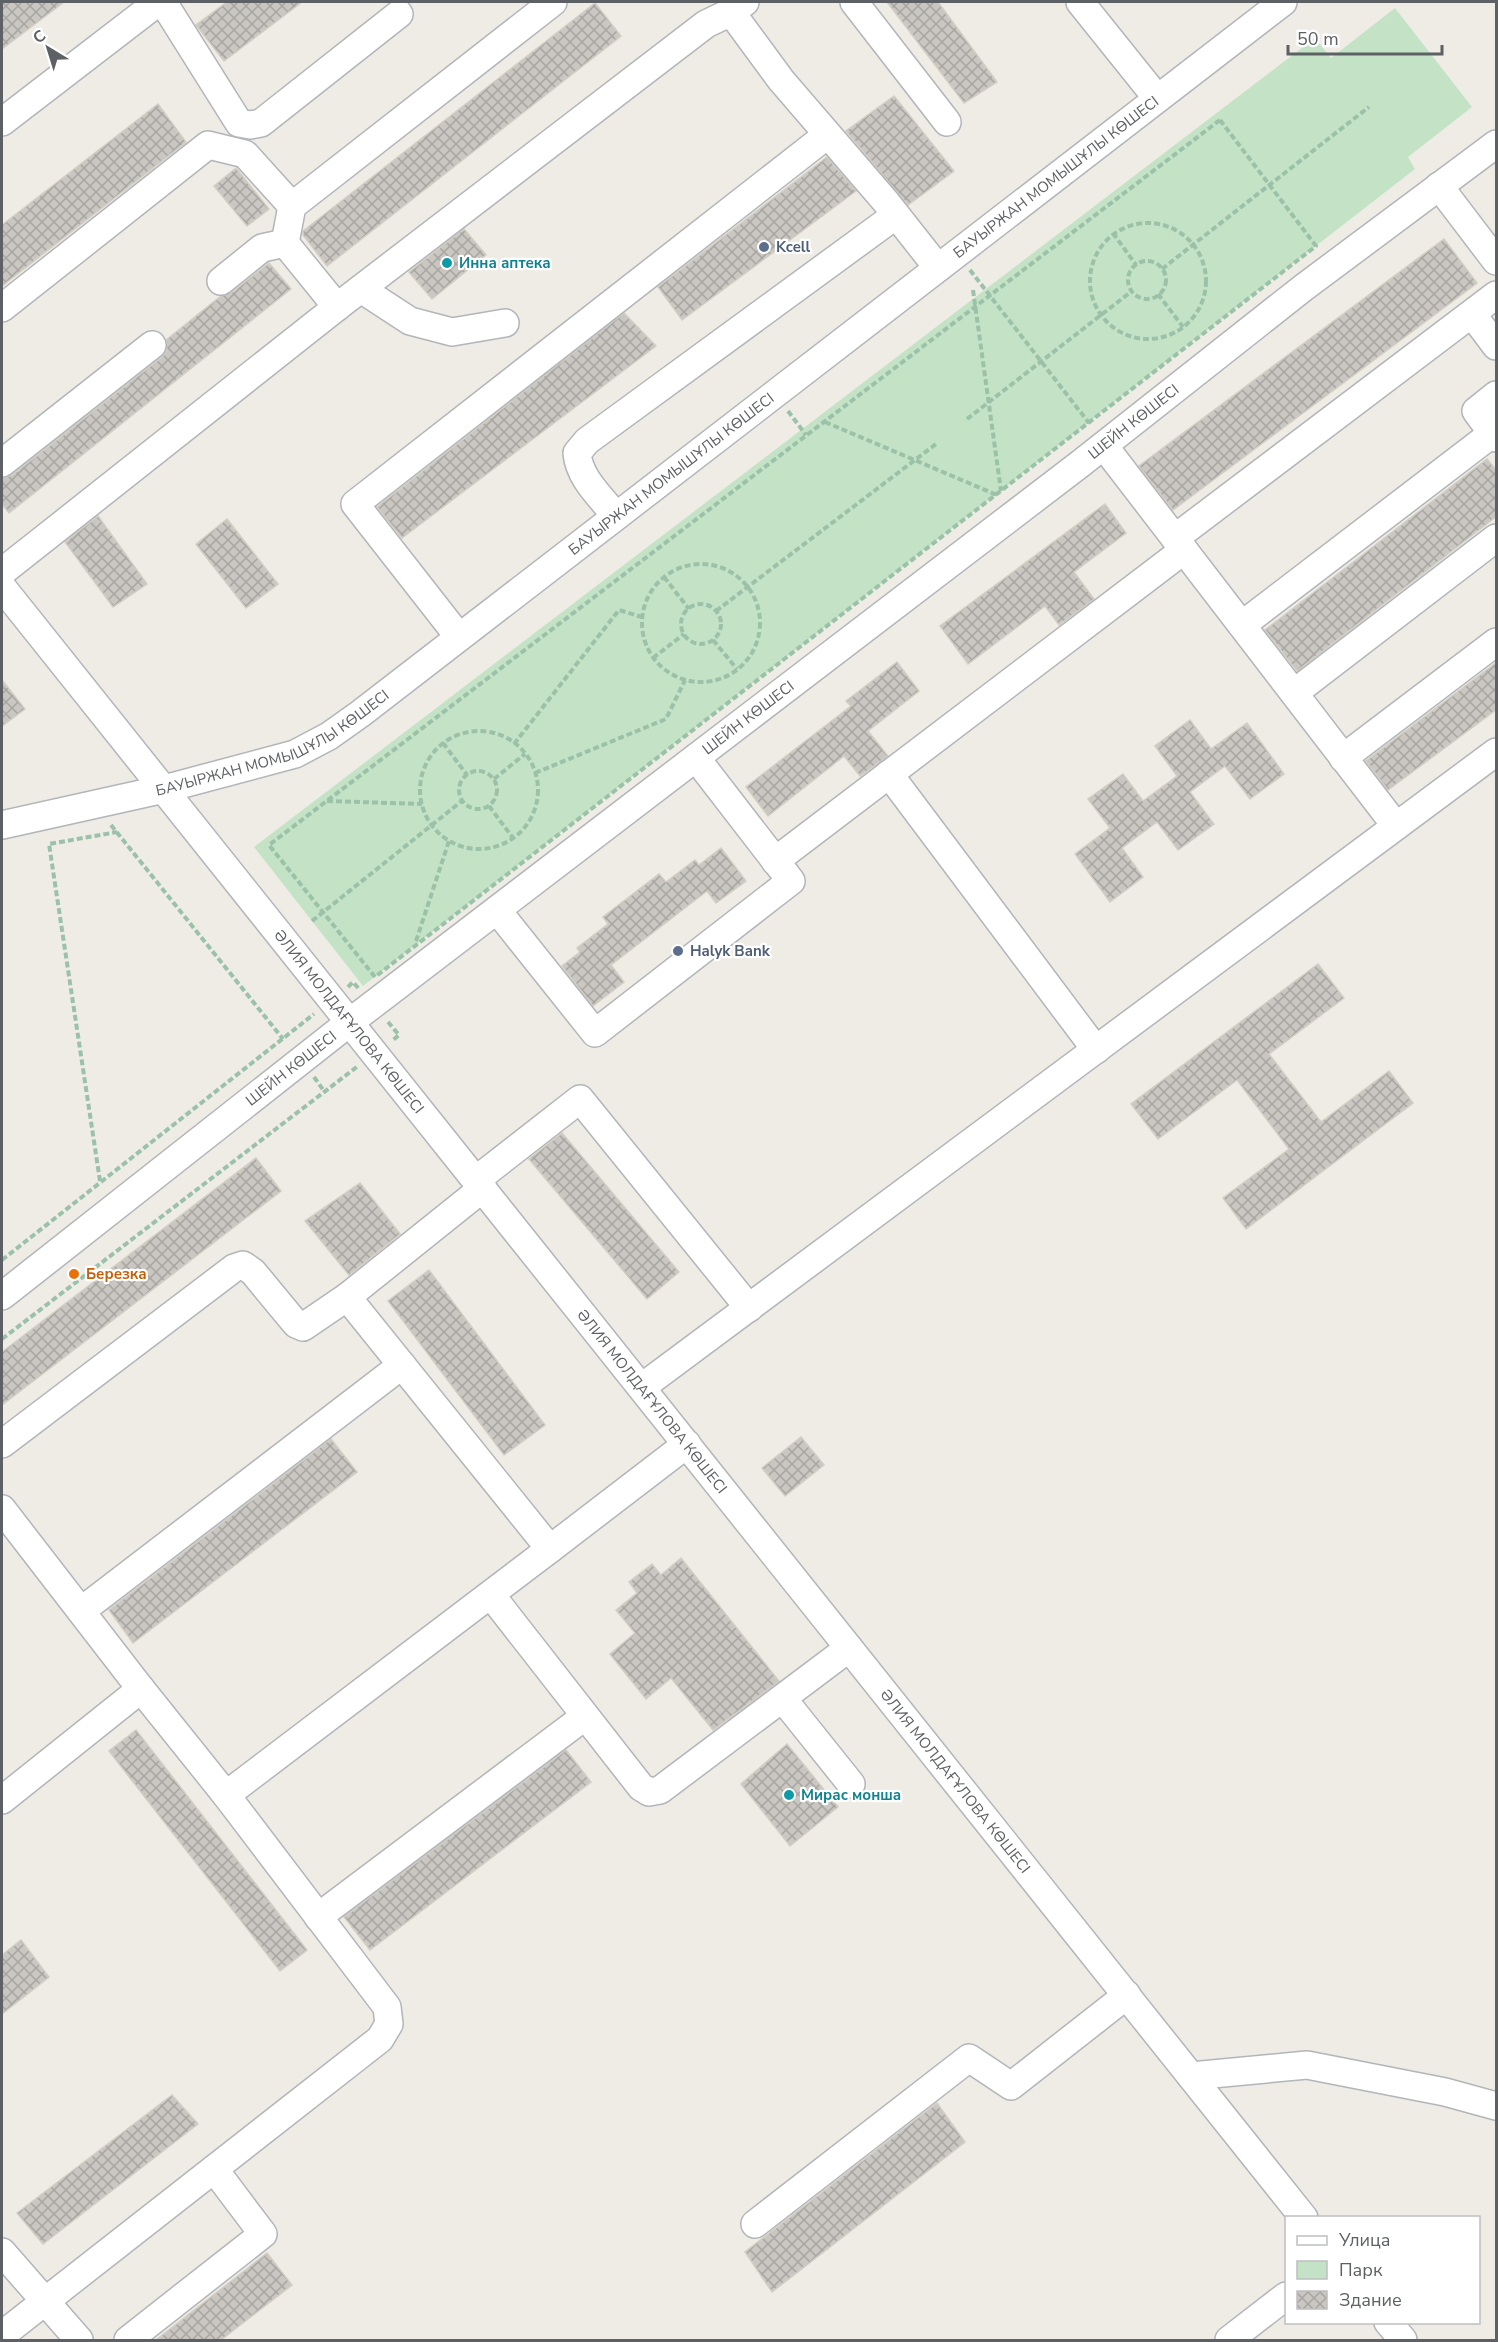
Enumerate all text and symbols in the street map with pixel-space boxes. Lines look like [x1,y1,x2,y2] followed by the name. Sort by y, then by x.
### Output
[18,18,78,78] north arrow
[1288,18,1442,56] scale bar
[28,25,51,49] text: С
[1297,27,1339,51] text: 50 m
[949,91,1163,263] street label: БАУЫРЖАН МОМЫШҰЛЫ КӨШЕСІ
[776,237,811,257] place label: Kcell
[757,240,771,254] marker: Kcell
[459,253,551,273] place label: Инна аптека
[440,256,454,270] marker: Инна аптека
[1084,380,1183,464] street label: ШЕЙН КӨШЕСІ
[564,388,778,560] street label: БАУЫРЖАН МОМЫШҰЛЫ КӨШЕСІ
[698,676,798,759] street label: ШЕЙН КӨШЕСІ
[154,685,393,801] street label: БАУЫРЖАН МОМЫШҰЛЫ КӨШЕСІ
[269,925,429,1118] street label: ӘЛИЯ МОЛДАҒҰЛОВА КӨШЕСІ
[690,941,771,961] place label: Halyk Bank
[671,944,685,958] marker: Halyk Bank
[242,1026,341,1110] street label: ШЕЙН КӨШЕСІ
[86,1264,147,1284] place label: Березка
[67,1267,81,1281] marker: Березка
[572,1305,732,1498] street label: ӘЛИЯ МОЛДАҒҰЛОВА КӨШЕСІ
[876,1685,1035,1877] street label: ӘЛИЯ МОЛДАҒҰЛОВА КӨШЕСІ
[801,1785,901,1805] place label: Мирас монша
[782,1788,796,1802] marker: Мирас монша
[1285,2216,1480,2324] legend
[1338,2228,1390,2252] text: Улица
[1339,2258,1383,2282] text: Парк
[1339,2288,1402,2312] text: Здание

